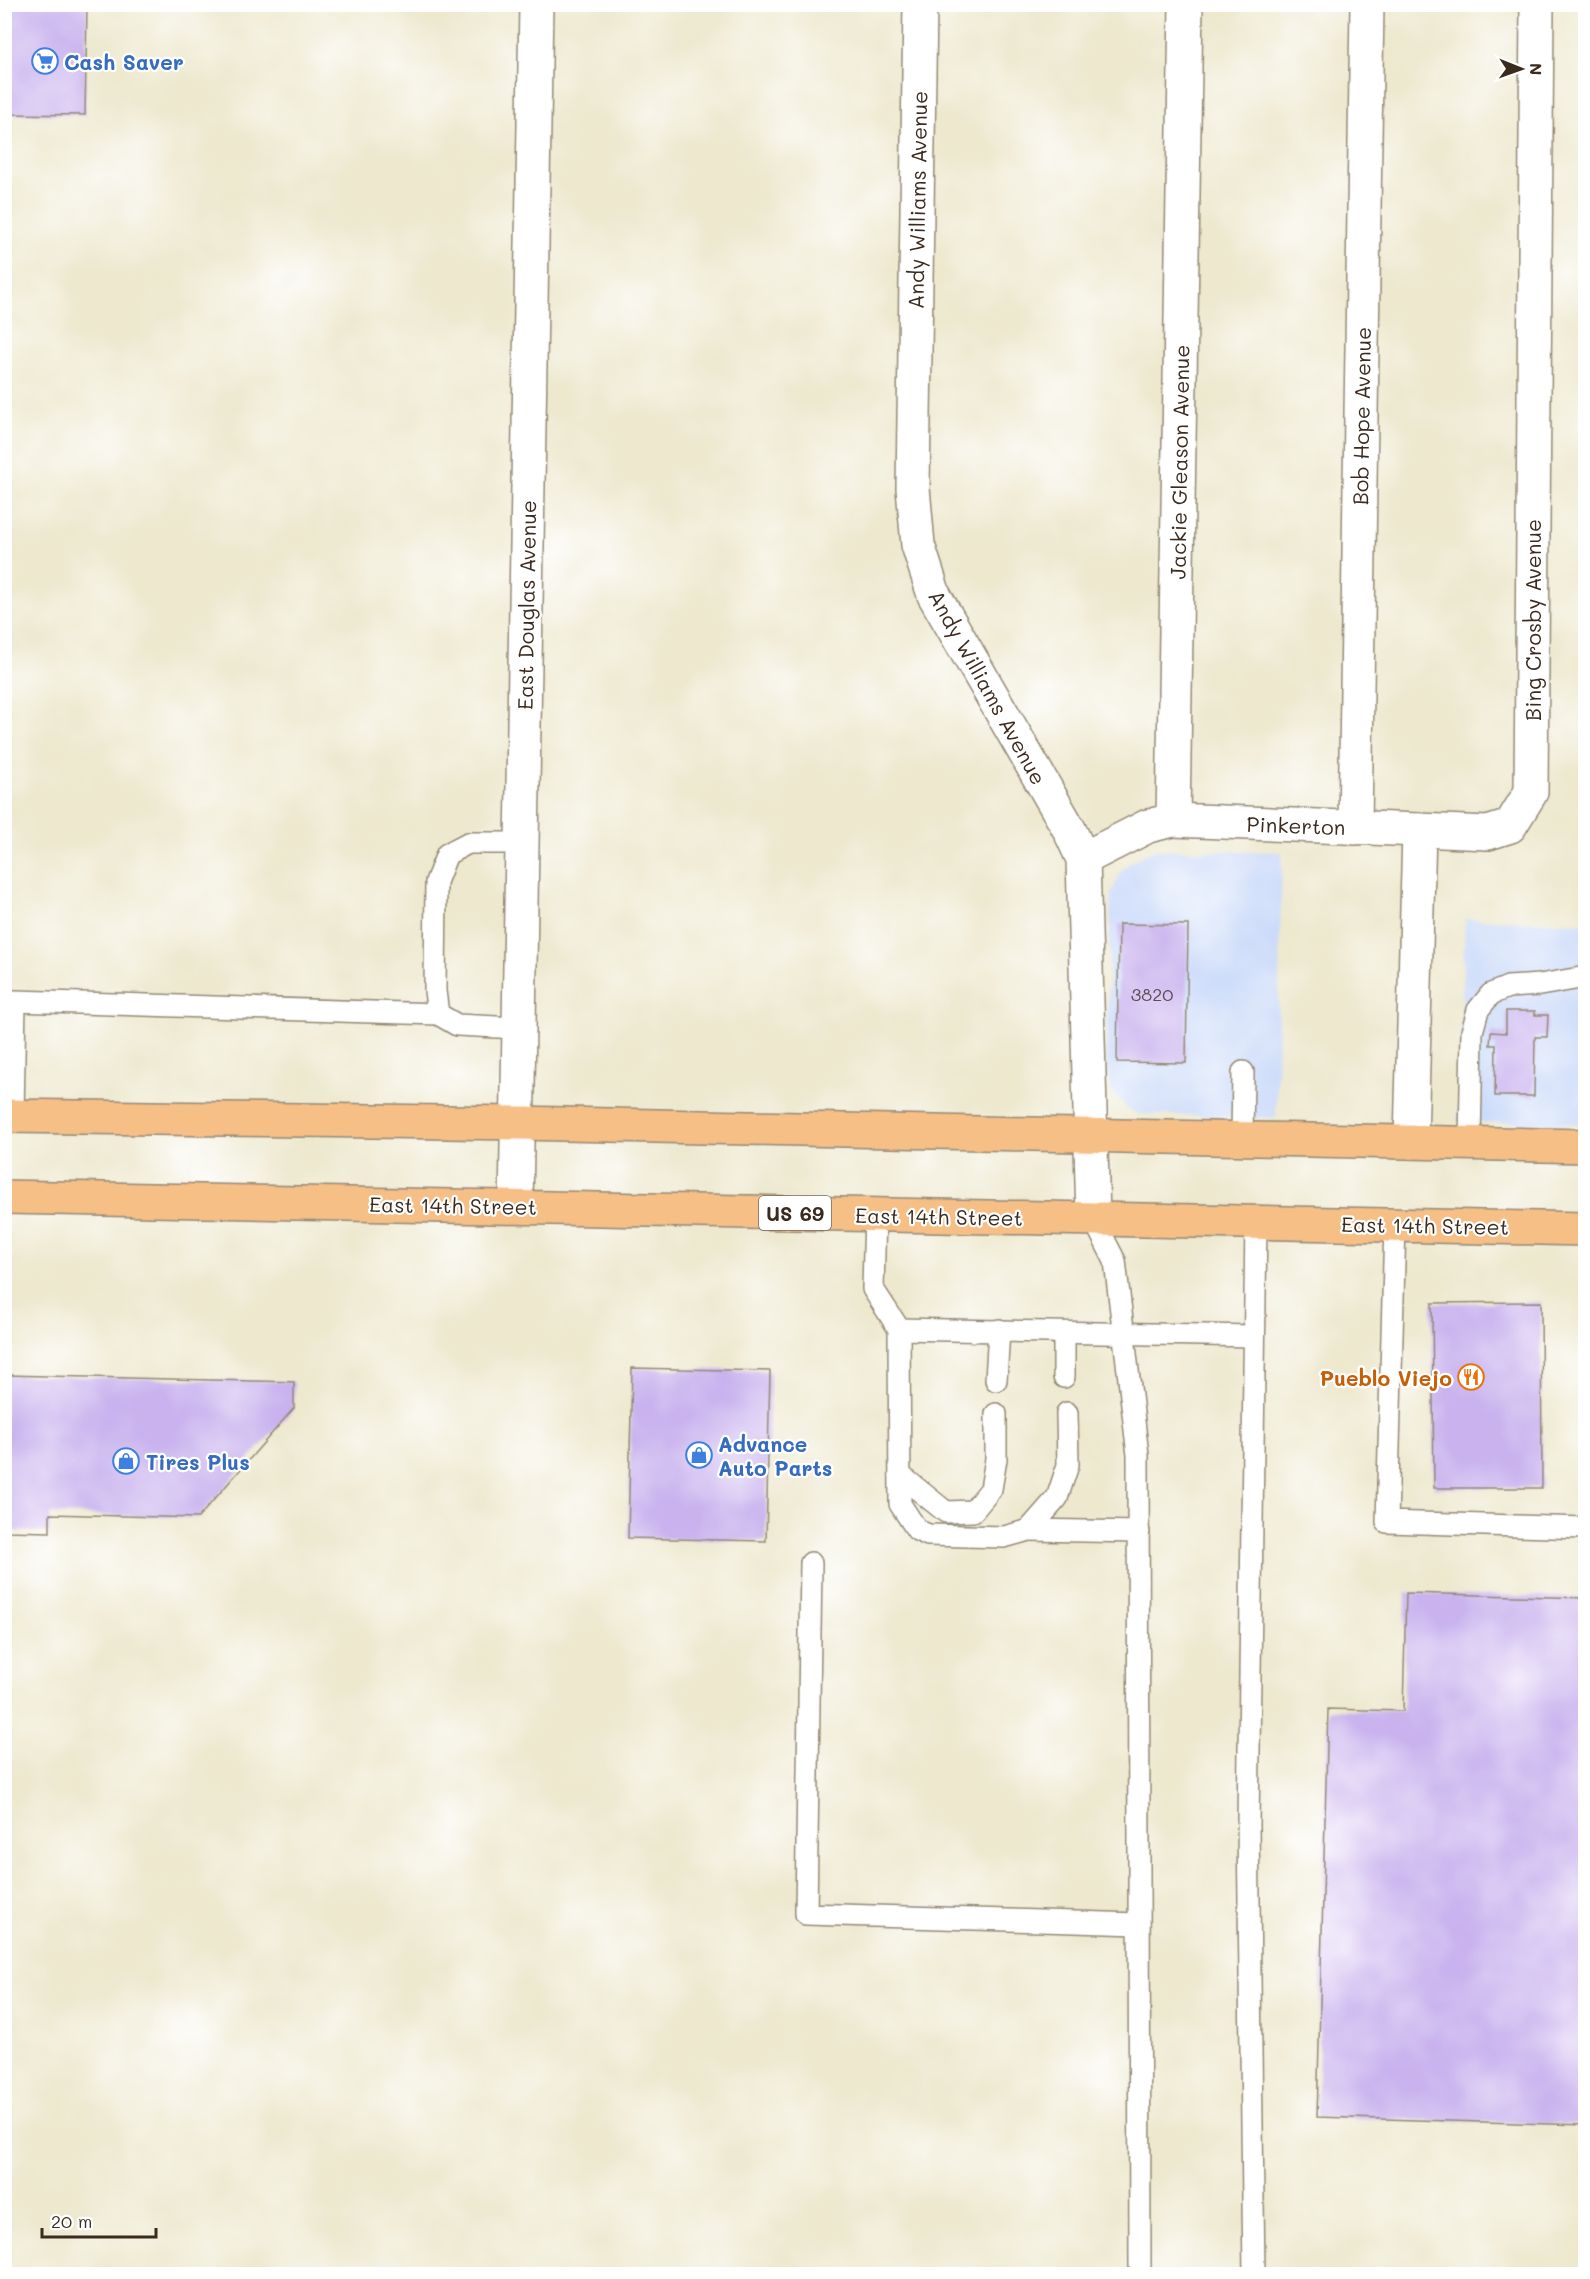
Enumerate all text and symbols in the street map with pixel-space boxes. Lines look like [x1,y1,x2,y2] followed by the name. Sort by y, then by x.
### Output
[1491,39,1551,99] north arrow
[30,46,60,76] supermarket icon: Cash Saver
[64,48,184,75] place label: Cash Saver
[1526,63,1547,76] text: N
[902,91,932,309] street label: Andy Williams Avenue
[1346,327,1376,505] street label: Bob Hope Avenue
[1163,344,1195,580] street label: Jackie Gleason Avenue
[511,500,541,710] street label: East Douglas Avenue
[1519,519,1546,721] street label: Bing Crosby Avenue
[923,585,1053,789] street label: Andy Williams Avenue
[1246,810,1346,840] street label: Pinkerton
[1131,982,1173,1006] house number: 3820
[369,1190,537,1220] street label: East 14th Street
[759,1196,831,1230] road number: US 69
[855,1201,1023,1231] street label: East 14th Street
[1341,1210,1509,1240] street label: East 14th Street
[1456,1362,1486,1392] restaurant icon: Pueblo Viejo
[1320,1364,1452,1391] place label: Pueblo Viejo
[718,1430,832,1481] place label: Advance Auto Parts
[684,1440,714,1470] shop icon: Advance Auto Parts
[111,1446,141,1476] shop icon: Tires Plus
[146,1448,250,1475] place label: Tires Plus
[42,2201,156,2239] scale bar
[51,2209,92,2233] text: 20 m

